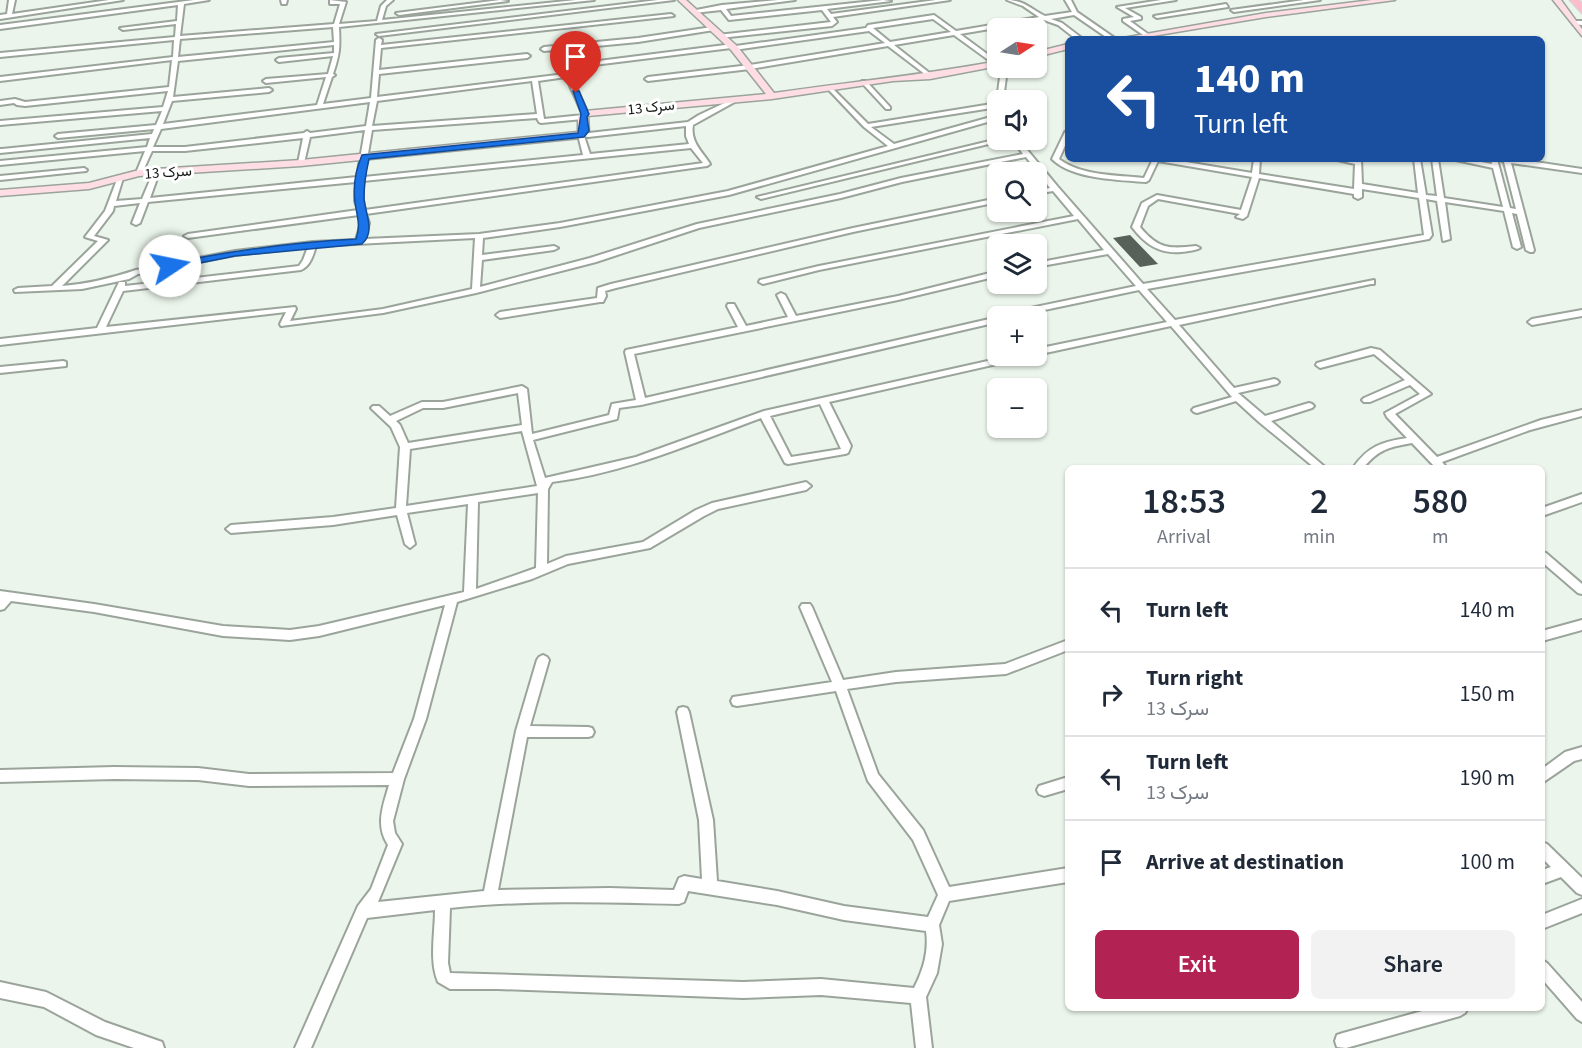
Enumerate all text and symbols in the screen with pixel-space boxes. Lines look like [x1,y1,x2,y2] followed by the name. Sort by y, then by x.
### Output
[987,18,1047,78] north arrow
[987,18,1047,438] map controls
[550,31,601,93] pin
[559,40,592,73] icon: arrive
[1194,49,1305,109] text: 140 m
[1095,60,1173,138] icon: left
[987,90,1047,150] button: sound
[626,95,676,120] street label: سرک 13
[1194,105,1288,144] text: Turn left
[144,160,193,185] street label: سرک 13
[987,162,1047,222] button: search
[138,234,202,298] position arrow
[987,234,1047,294] button: layers
[987,306,1047,366] button: +
[987,378,1047,438] button: −
[1142,476,1226,527] text: 18:53
[1310,476,1328,527] text: 2
[1412,476,1468,527] text: 580
[1157,523,1211,551] text: Arrival
[1303,523,1335,551] text: min
[1432,523,1448,551] text: m
[1095,594,1128,627] icon: left
[1146,594,1228,626] text: Turn left
[1460,594,1515,626] text: 140 m
[1146,662,1243,694] text: Turn right
[1095,678,1128,711] icon: right
[1460,678,1515,710] text: 150 m
[1146,695,1209,723] text: سرک 13
[1146,746,1228,778] text: Turn left
[1095,762,1128,795] icon: left
[1460,762,1515,794] text: 190 m
[1146,779,1209,807] text: سرک 13
[1095,846,1128,879] icon: arrive
[1146,846,1344,878] text: Arrive at destination
[1460,846,1515,878] text: 100 m
[1095,930,1299,999] button: Exit
[1311,930,1515,999] button: Share

